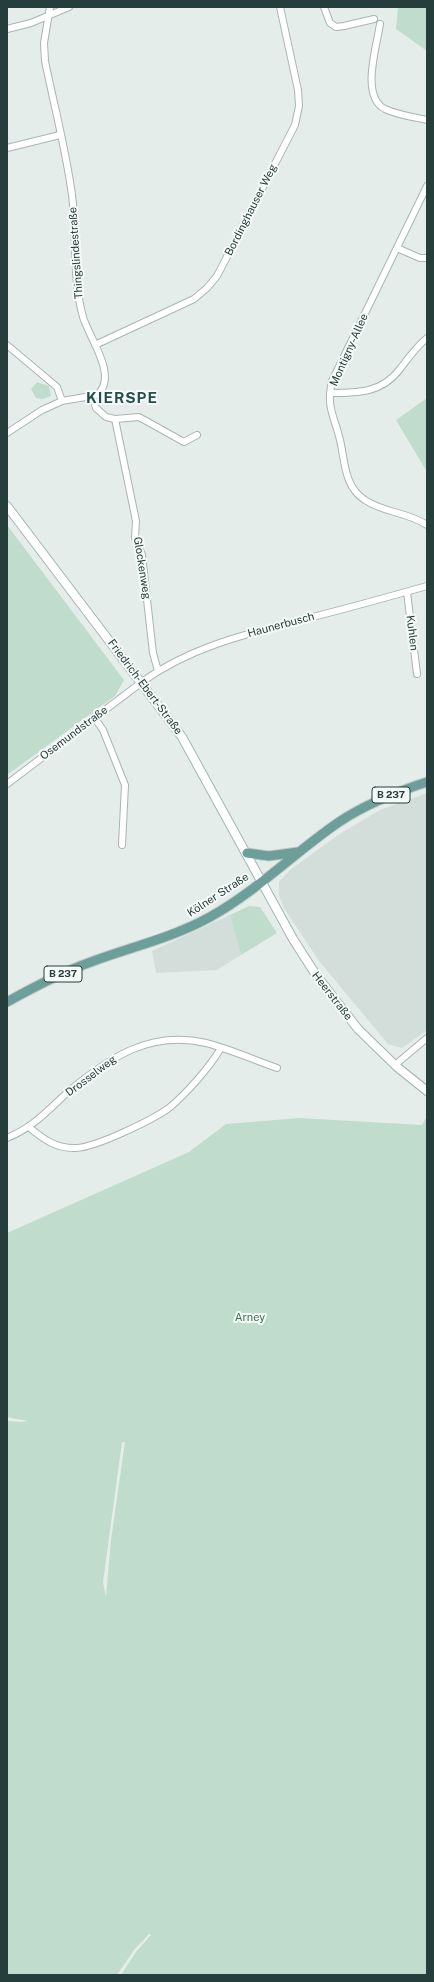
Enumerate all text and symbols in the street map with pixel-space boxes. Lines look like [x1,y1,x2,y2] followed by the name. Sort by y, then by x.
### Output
[222,162,280,258] street label: Bordinghauser Weg
[66,207,86,299] street label: Thingslindestraße
[327,312,371,388] street label: Montigny-Allee
[86,389,158,407] district label: KIERSPE
[131,536,153,600] street label: Glockenweg
[246,610,316,640] street label: Haunerbusch
[403,615,421,651] street label: Kuhlen
[105,637,185,737] street label: Friedrich-Ebert-Straße
[38,703,110,763] street label: Osemundstraße
[372,787,410,803] road number: B 237
[185,870,251,920] street label: Kölner Straße
[44,966,82,982] road number: B 237
[309,969,355,1023] street label: Heerstraße
[63,1053,119,1099] street label: Drosselweg
[235,1311,265,1325] park label: Arney

